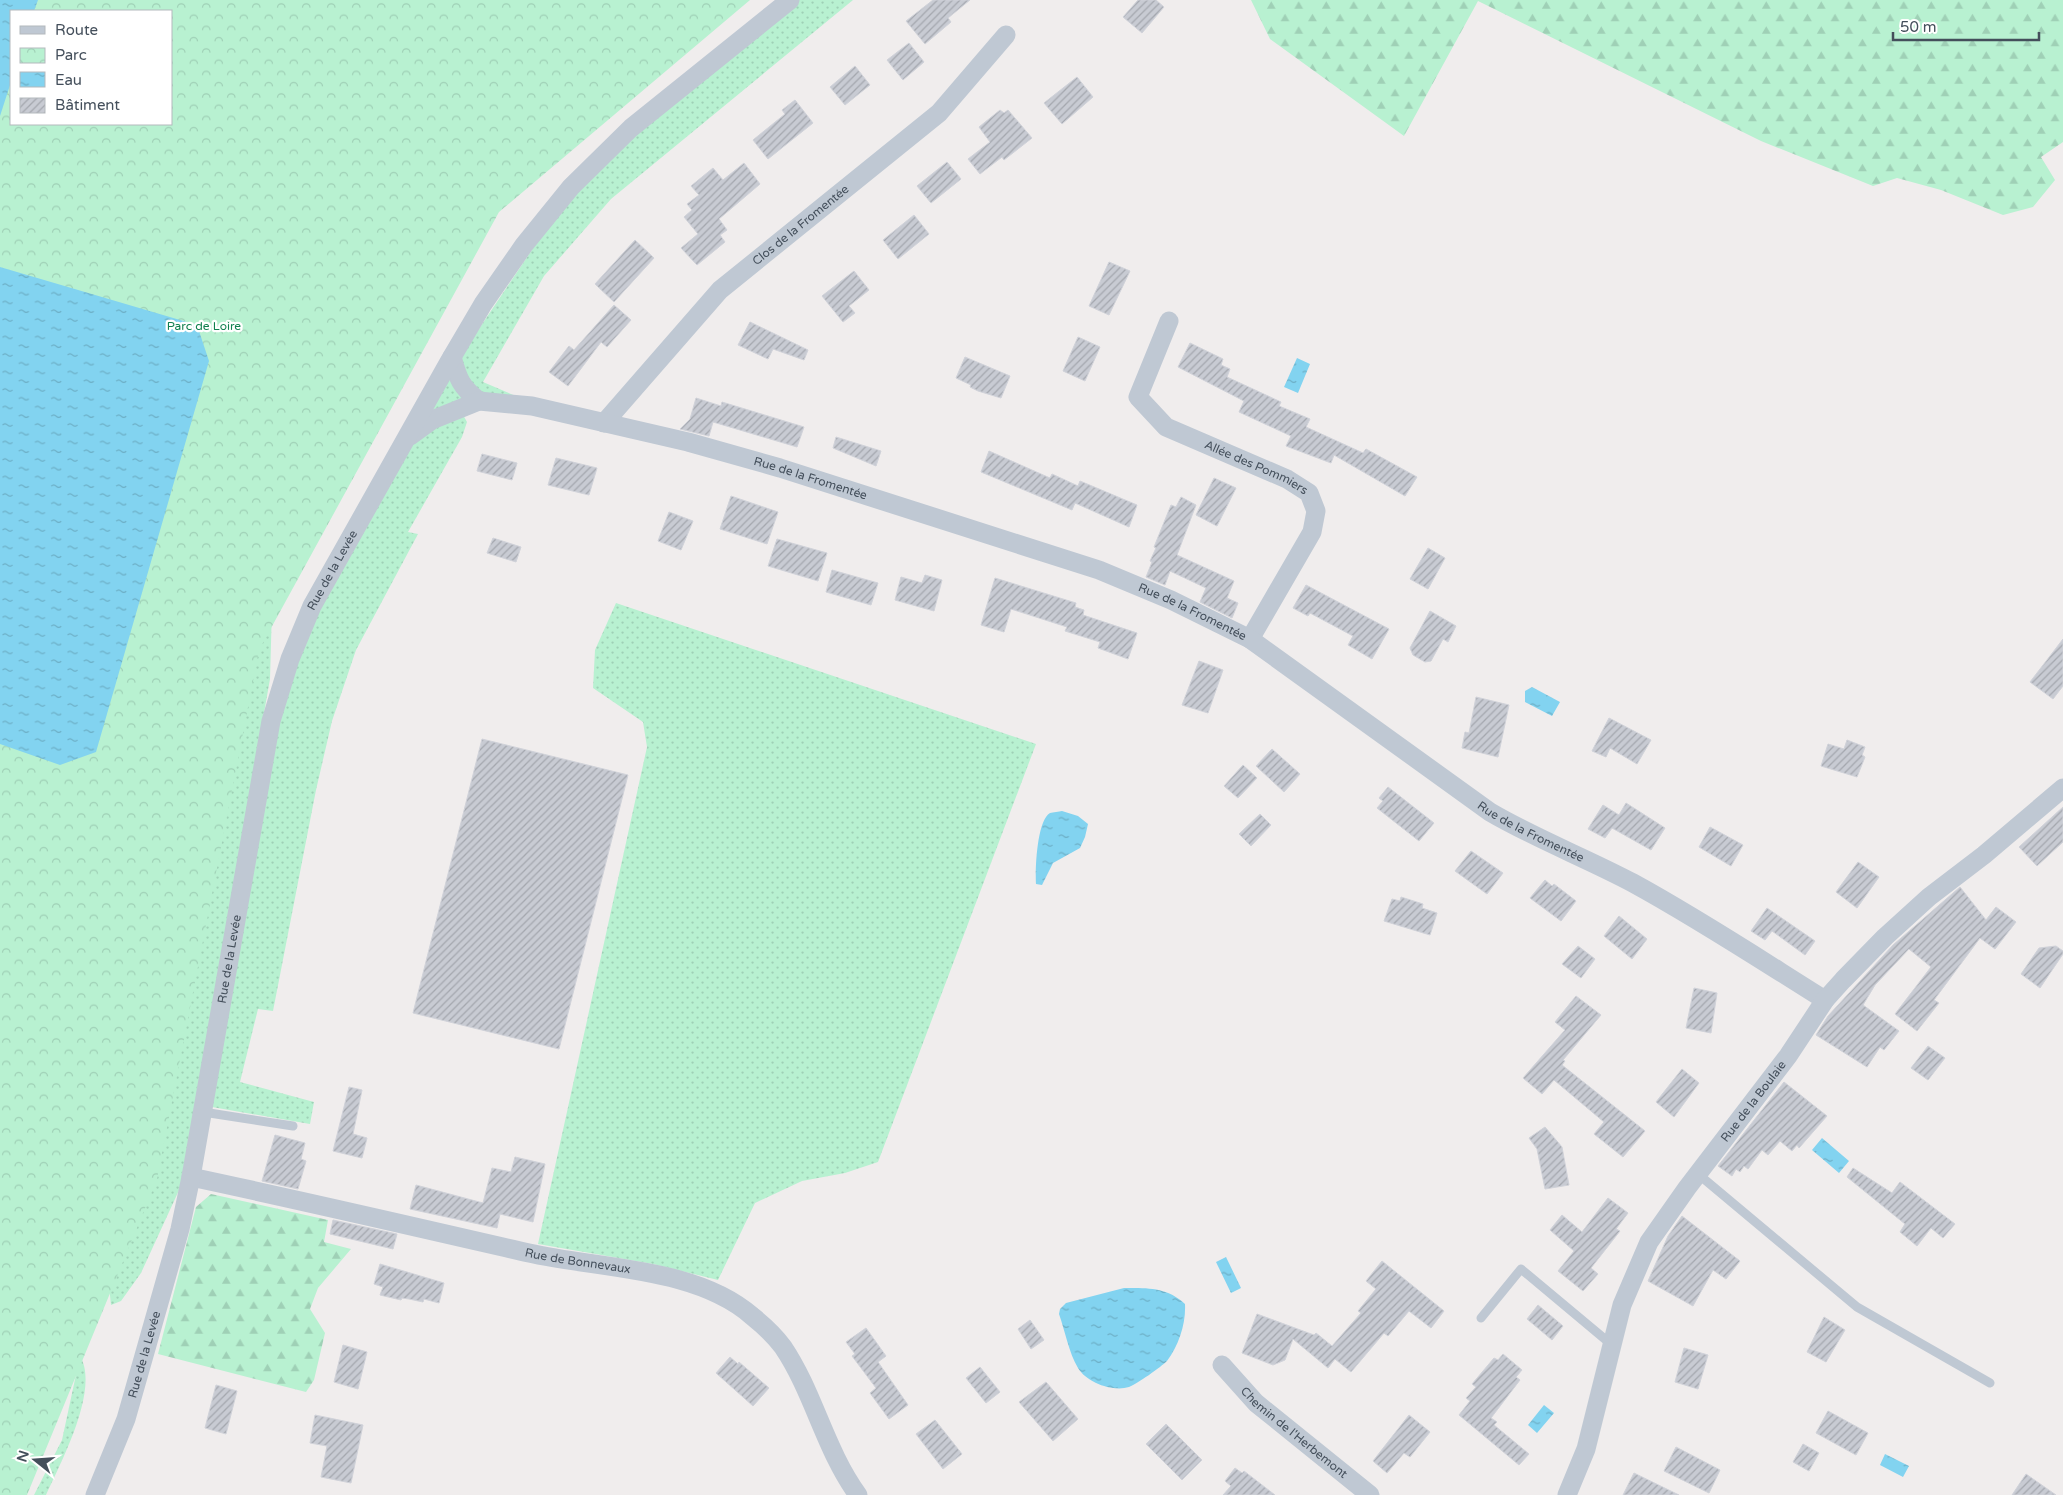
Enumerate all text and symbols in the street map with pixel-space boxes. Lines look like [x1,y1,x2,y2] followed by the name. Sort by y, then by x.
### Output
[10,10,172,125] legend
[1893,10,2039,42] scale bar
[1900,18,1937,36] text: 50 m
[55,21,98,39] text: Route
[55,46,87,64] text: Parc
[55,71,82,89] text: Eau
[55,96,120,114] text: Bâtiment
[750,182,852,268] street label: Clos de la Fromentée
[167,319,241,333] park label: Parc de Loire
[1202,437,1311,498] street label: Allée des Pommiers
[752,454,869,502] street label: Rue de la Fromentée
[304,527,360,613] street label: Rue de la Levée
[1136,580,1249,643] street label: Rue de la Fromentée
[1475,798,1586,865] street label: Rue de la Fromentée
[215,914,244,1004] street label: Rue de la Levée
[1718,1058,1789,1145] street label: Rue de la Boulaie
[524,1245,632,1276] street label: Rue de Bonnevaux
[125,1309,163,1400] street label: Rue de la Levée
[1238,1384,1351,1481] street label: Chemin de l'Herbemont
[10,1435,60,1485] north arrow
[13,1448,33,1464] text: N

